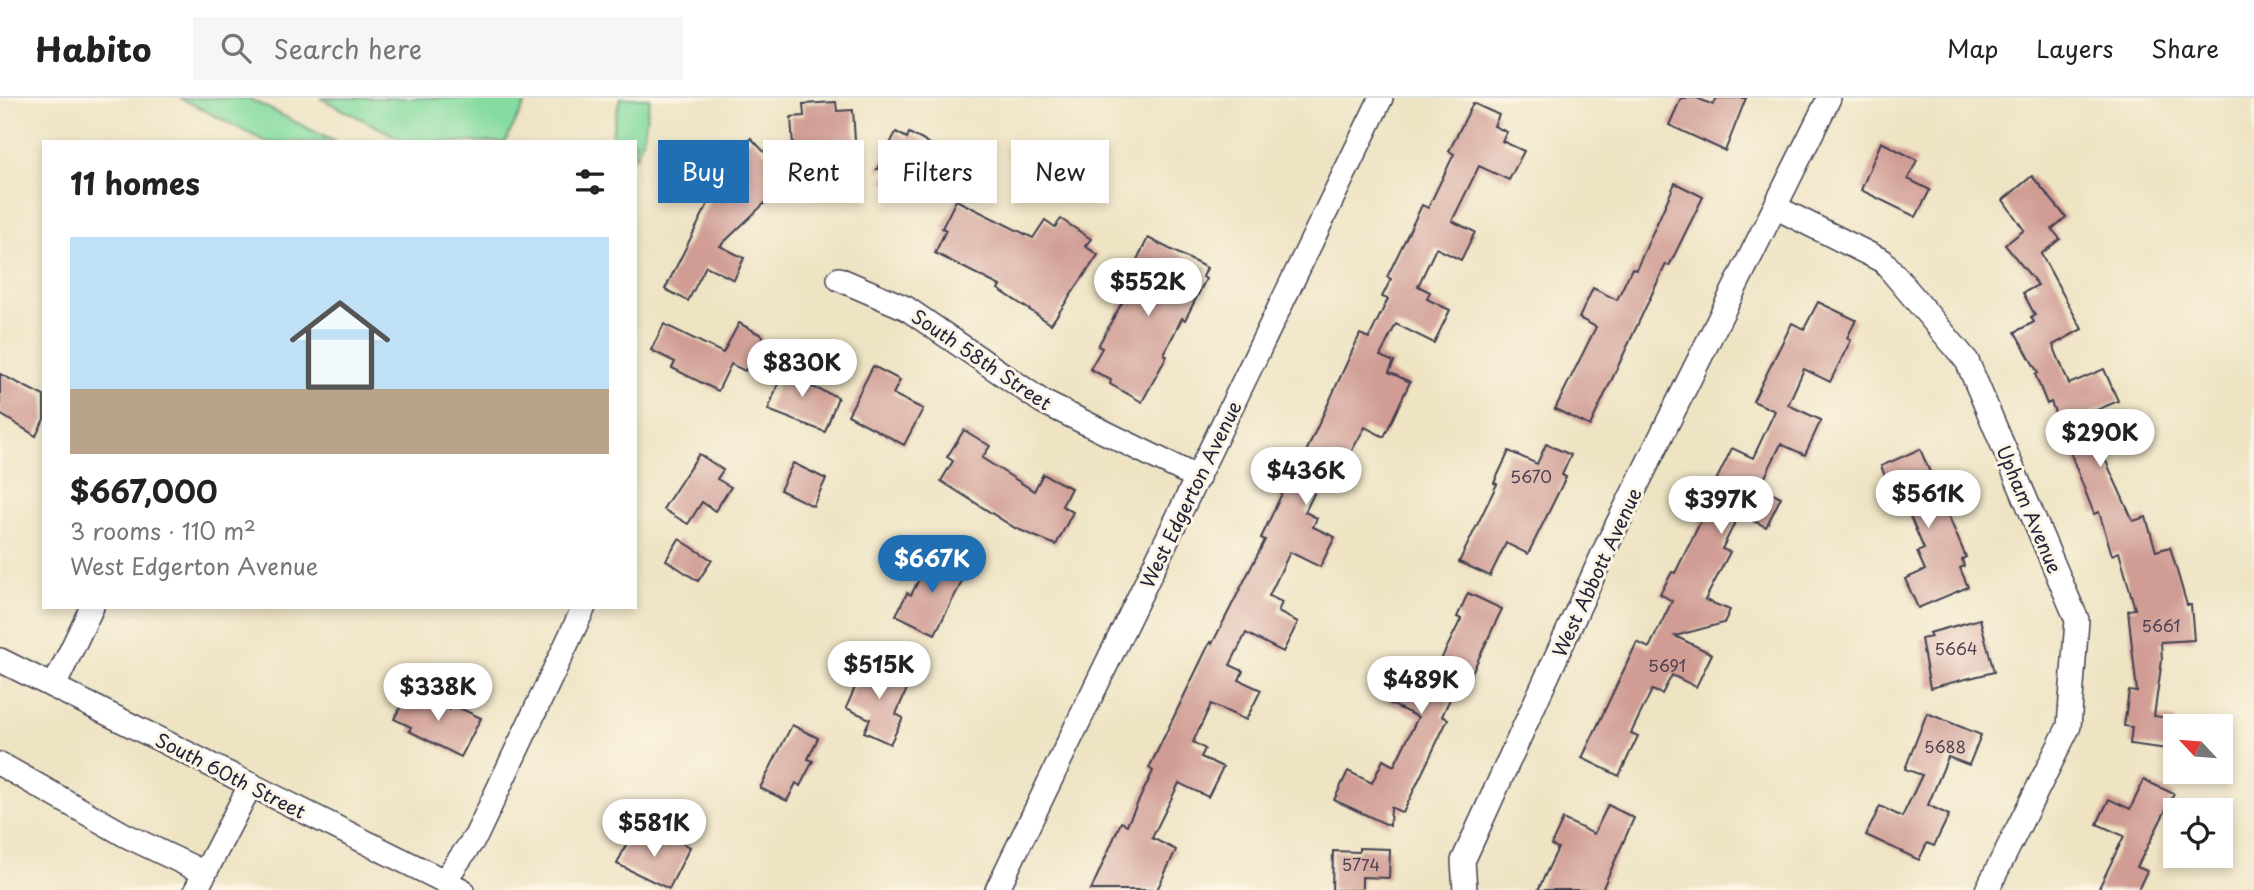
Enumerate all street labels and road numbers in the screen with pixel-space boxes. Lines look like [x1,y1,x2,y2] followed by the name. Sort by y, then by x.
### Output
[906,302,1058,416] street label: South 58th Street
[1132,396,1248,592] street label: West Edgerton Avenue
[1990,441,2070,577] street label: Upham Avenue
[1544,483,1648,661] street label: West Abbott Avenue
[151,725,311,825] street label: South 60th Street

